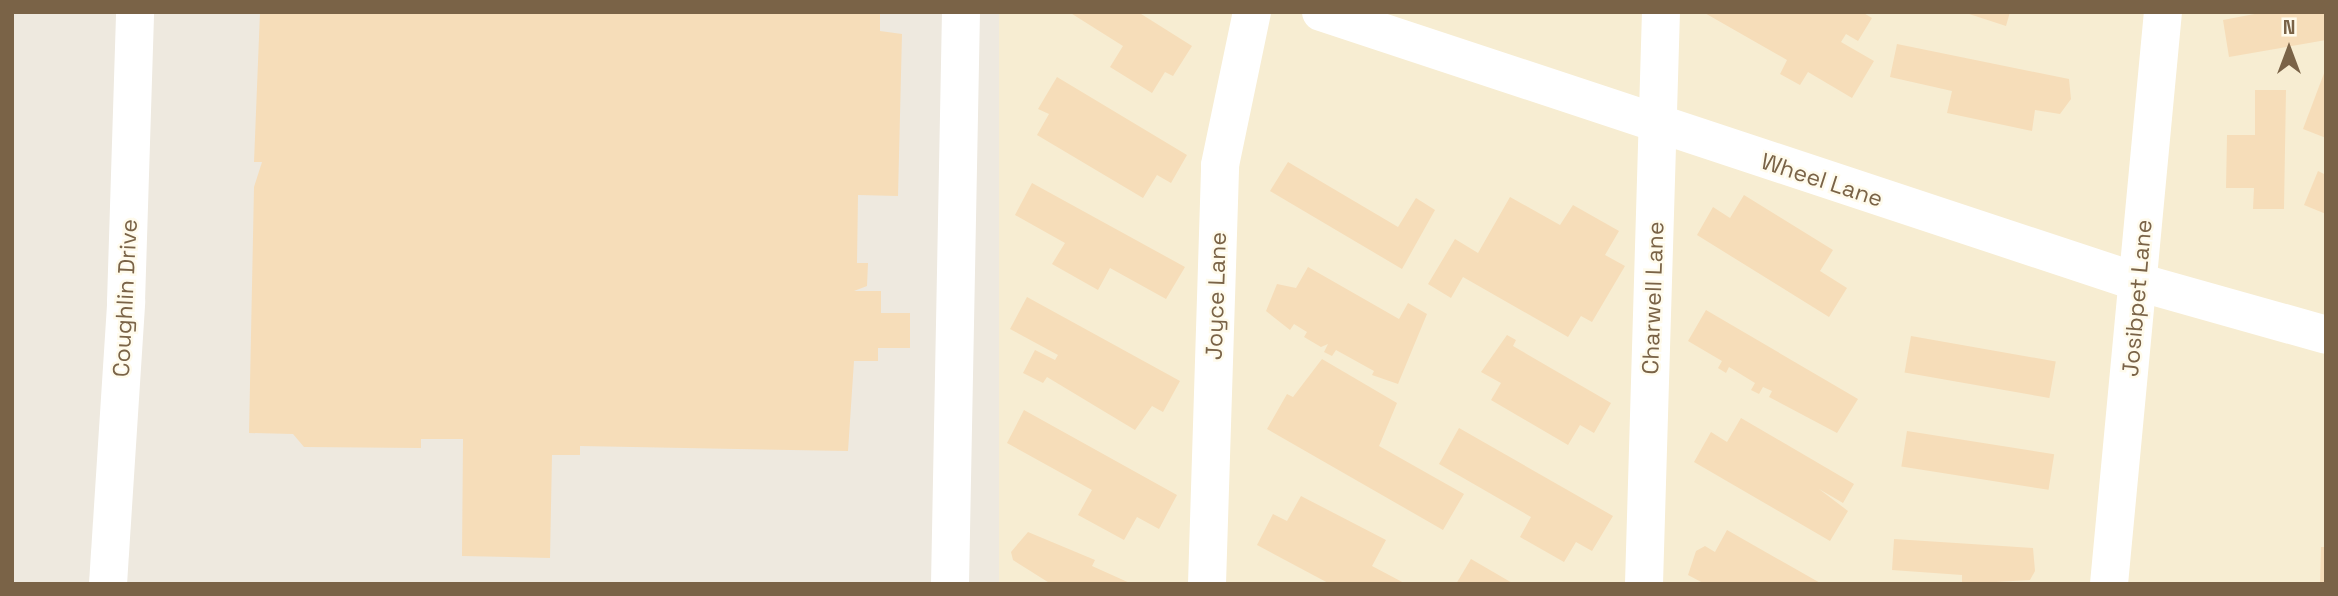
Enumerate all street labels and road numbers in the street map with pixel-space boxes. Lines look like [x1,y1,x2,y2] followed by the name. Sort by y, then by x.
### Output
[1758,147,1886,213] street label: Wheel Lane
[107,218,143,378] street label: Coughlin Drive
[2116,218,2158,378] street label: Josibpet Lane
[1637,221,1669,375] street label: Charwell Lane
[1200,231,1232,361] street label: Joyce Lane

